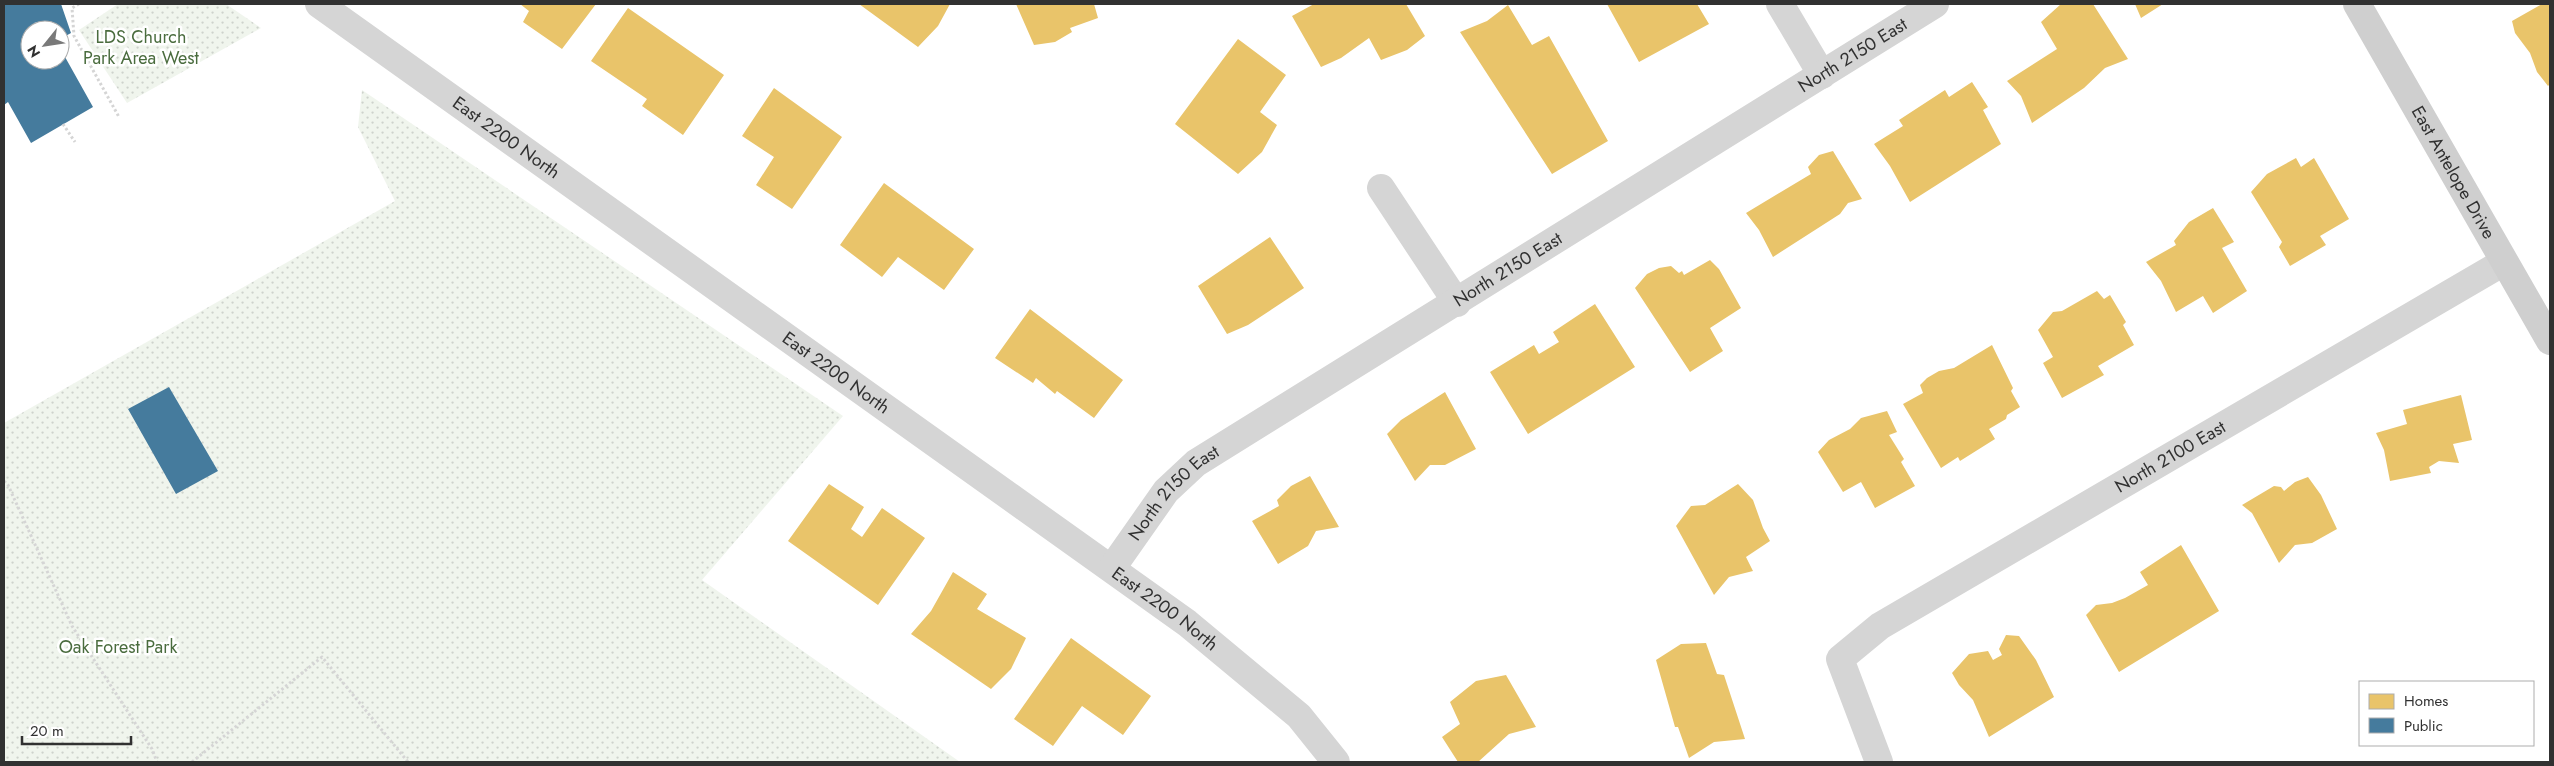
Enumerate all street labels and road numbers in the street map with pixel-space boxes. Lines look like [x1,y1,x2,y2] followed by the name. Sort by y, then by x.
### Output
[1793,11,1913,99] street label: North 2150 East
[447,90,565,185] street label: East 2200 North
[2405,101,2502,244] street label: East Antelope Drive
[1448,225,1568,313] street label: North 2150 East
[777,325,895,420] street label: East 2200 North
[2110,414,2231,499] street label: North 2100 East
[1122,438,1225,546] street label: North 2150 East
[1107,560,1224,657] street label: East 2200 North

